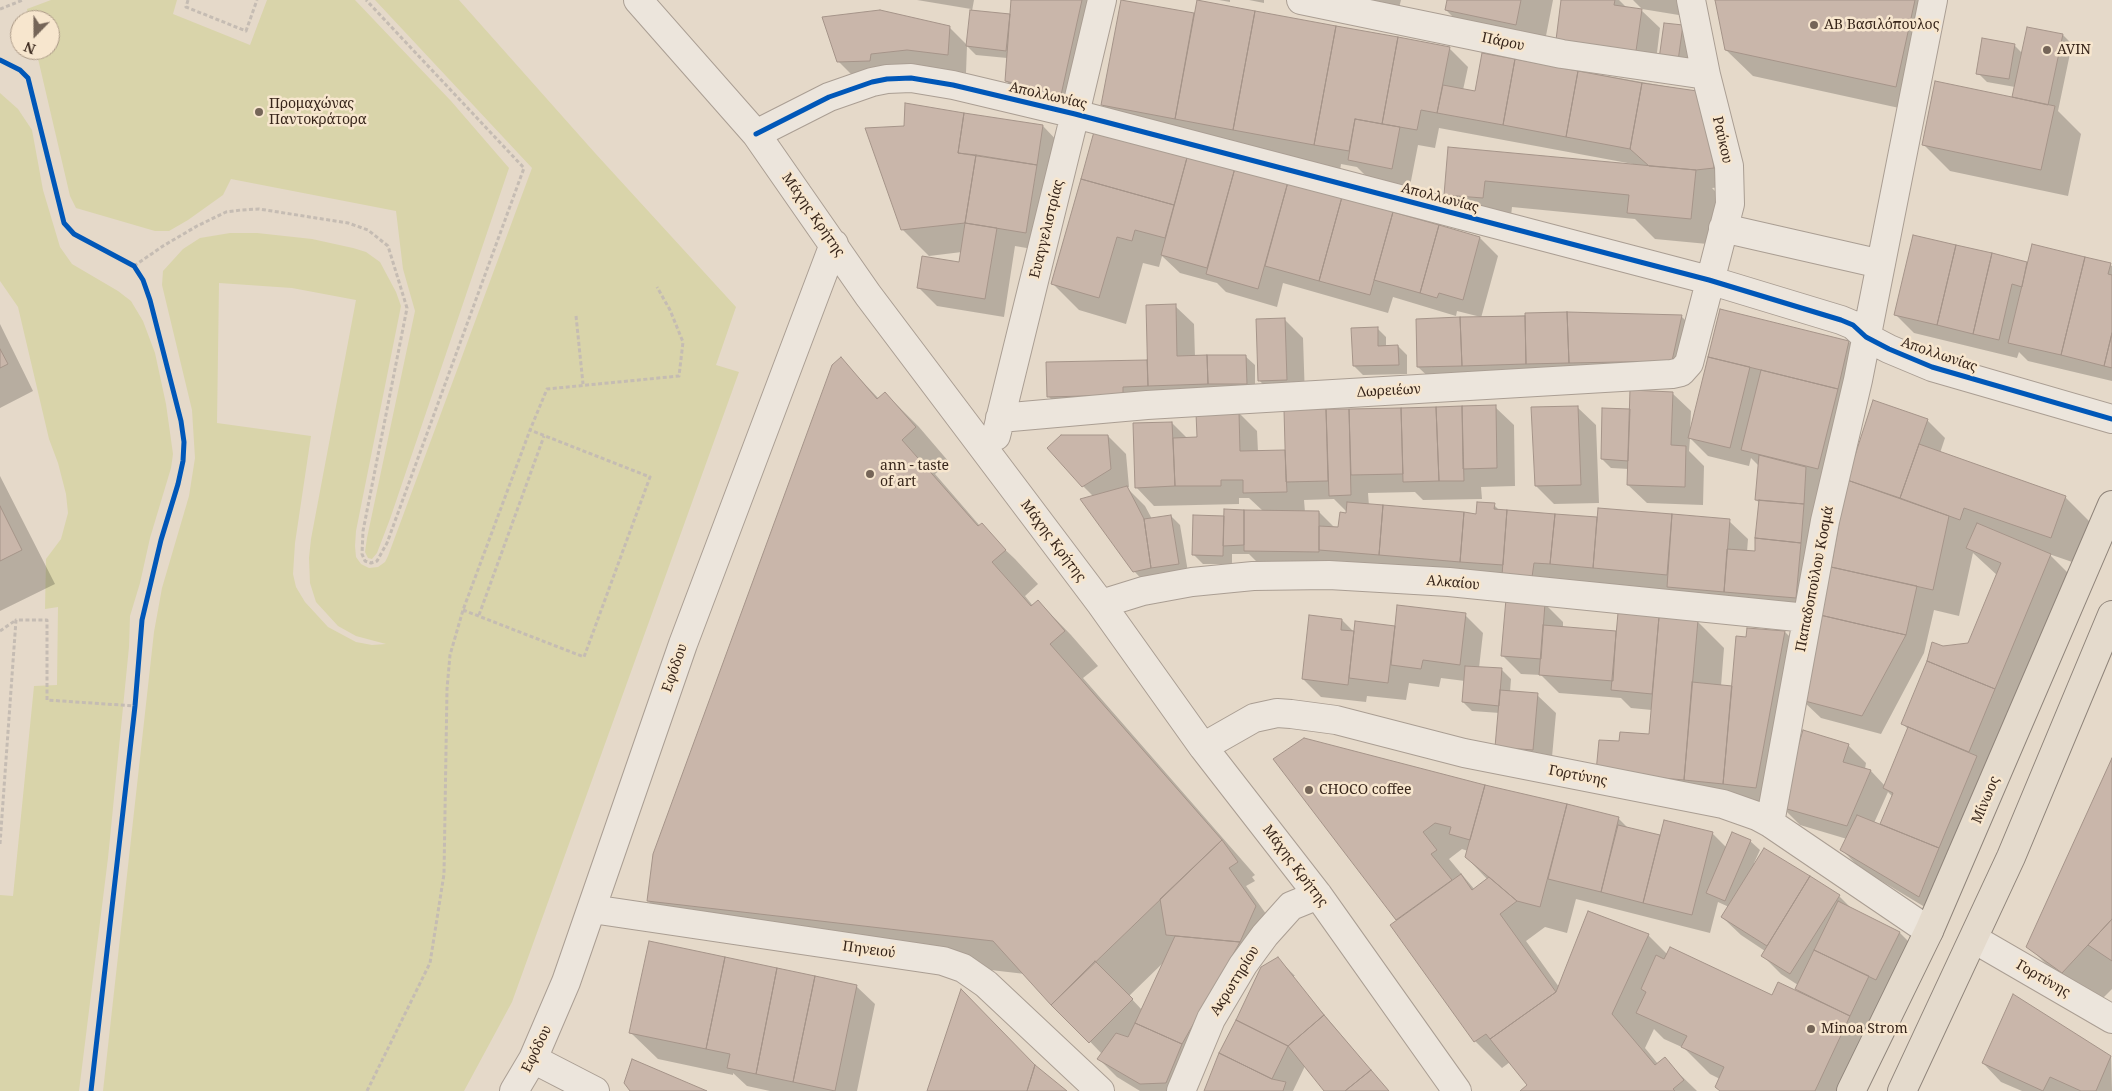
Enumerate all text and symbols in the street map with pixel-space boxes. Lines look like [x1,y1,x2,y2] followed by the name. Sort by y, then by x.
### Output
[10,10,60,60] north arrow
[1824,17,1939,33] place label: ΑΒ Βασιλόπουλος
[1808,19,1820,31] marker: ΑΒ Βασιλόπουλος
[1480,29,1526,55] street label: Πάρου
[21,38,38,59] text: N
[2057,42,2091,58] place label: AVIN
[2041,44,2053,56] marker: AVIN
[1007,79,1089,113] street label: Απολλωνίας
[269,96,367,128] place label: Προμαχώνας Παντοκράτορα
[253,106,265,118] marker: Προμαχώνας Παντοκράτορα
[1708,115,1736,165] street label: Ραύκου
[778,170,848,260] street label: Μάχης Κρήτης
[1027,178,1067,280] street label: Ευαγγελιστρίας
[1399,180,1481,216] street label: Απολλωνίας
[1899,334,1979,376] street label: Απολλωνίας
[1357,381,1421,401] street label: Δωρειέων
[880,458,949,491] place label: ann - taste of art
[864,468,876,480] marker: ann - taste of art
[1017,497,1089,585] street label: Μάχης Κρήτης
[1793,505,1837,653] street label: Παπαδοπούλου Κοσμά
[1426,572,1480,594] street label: Αλκαίου
[659,641,691,695] street label: Εφόδου
[1547,762,1609,790] street label: Γορτύνης
[1968,774,2004,826] street label: Μίνωος
[1319,782,1412,798] place label: CHOCO coffee
[1303,784,1315,796] marker: CHOCO coffee
[1259,822,1331,910] street label: Μάχης Κρήτης
[841,938,897,962] street label: Πηνειού
[1207,943,1263,1019] street label: Ακρωτηρίου
[2013,957,2073,1001] street label: Γορτύνης
[1821,1021,1908,1037] place label: Minoa Strom
[518,1023,556,1075] street label: Εφόδου
[1805,1023,1817,1035] marker: Minoa Strom

